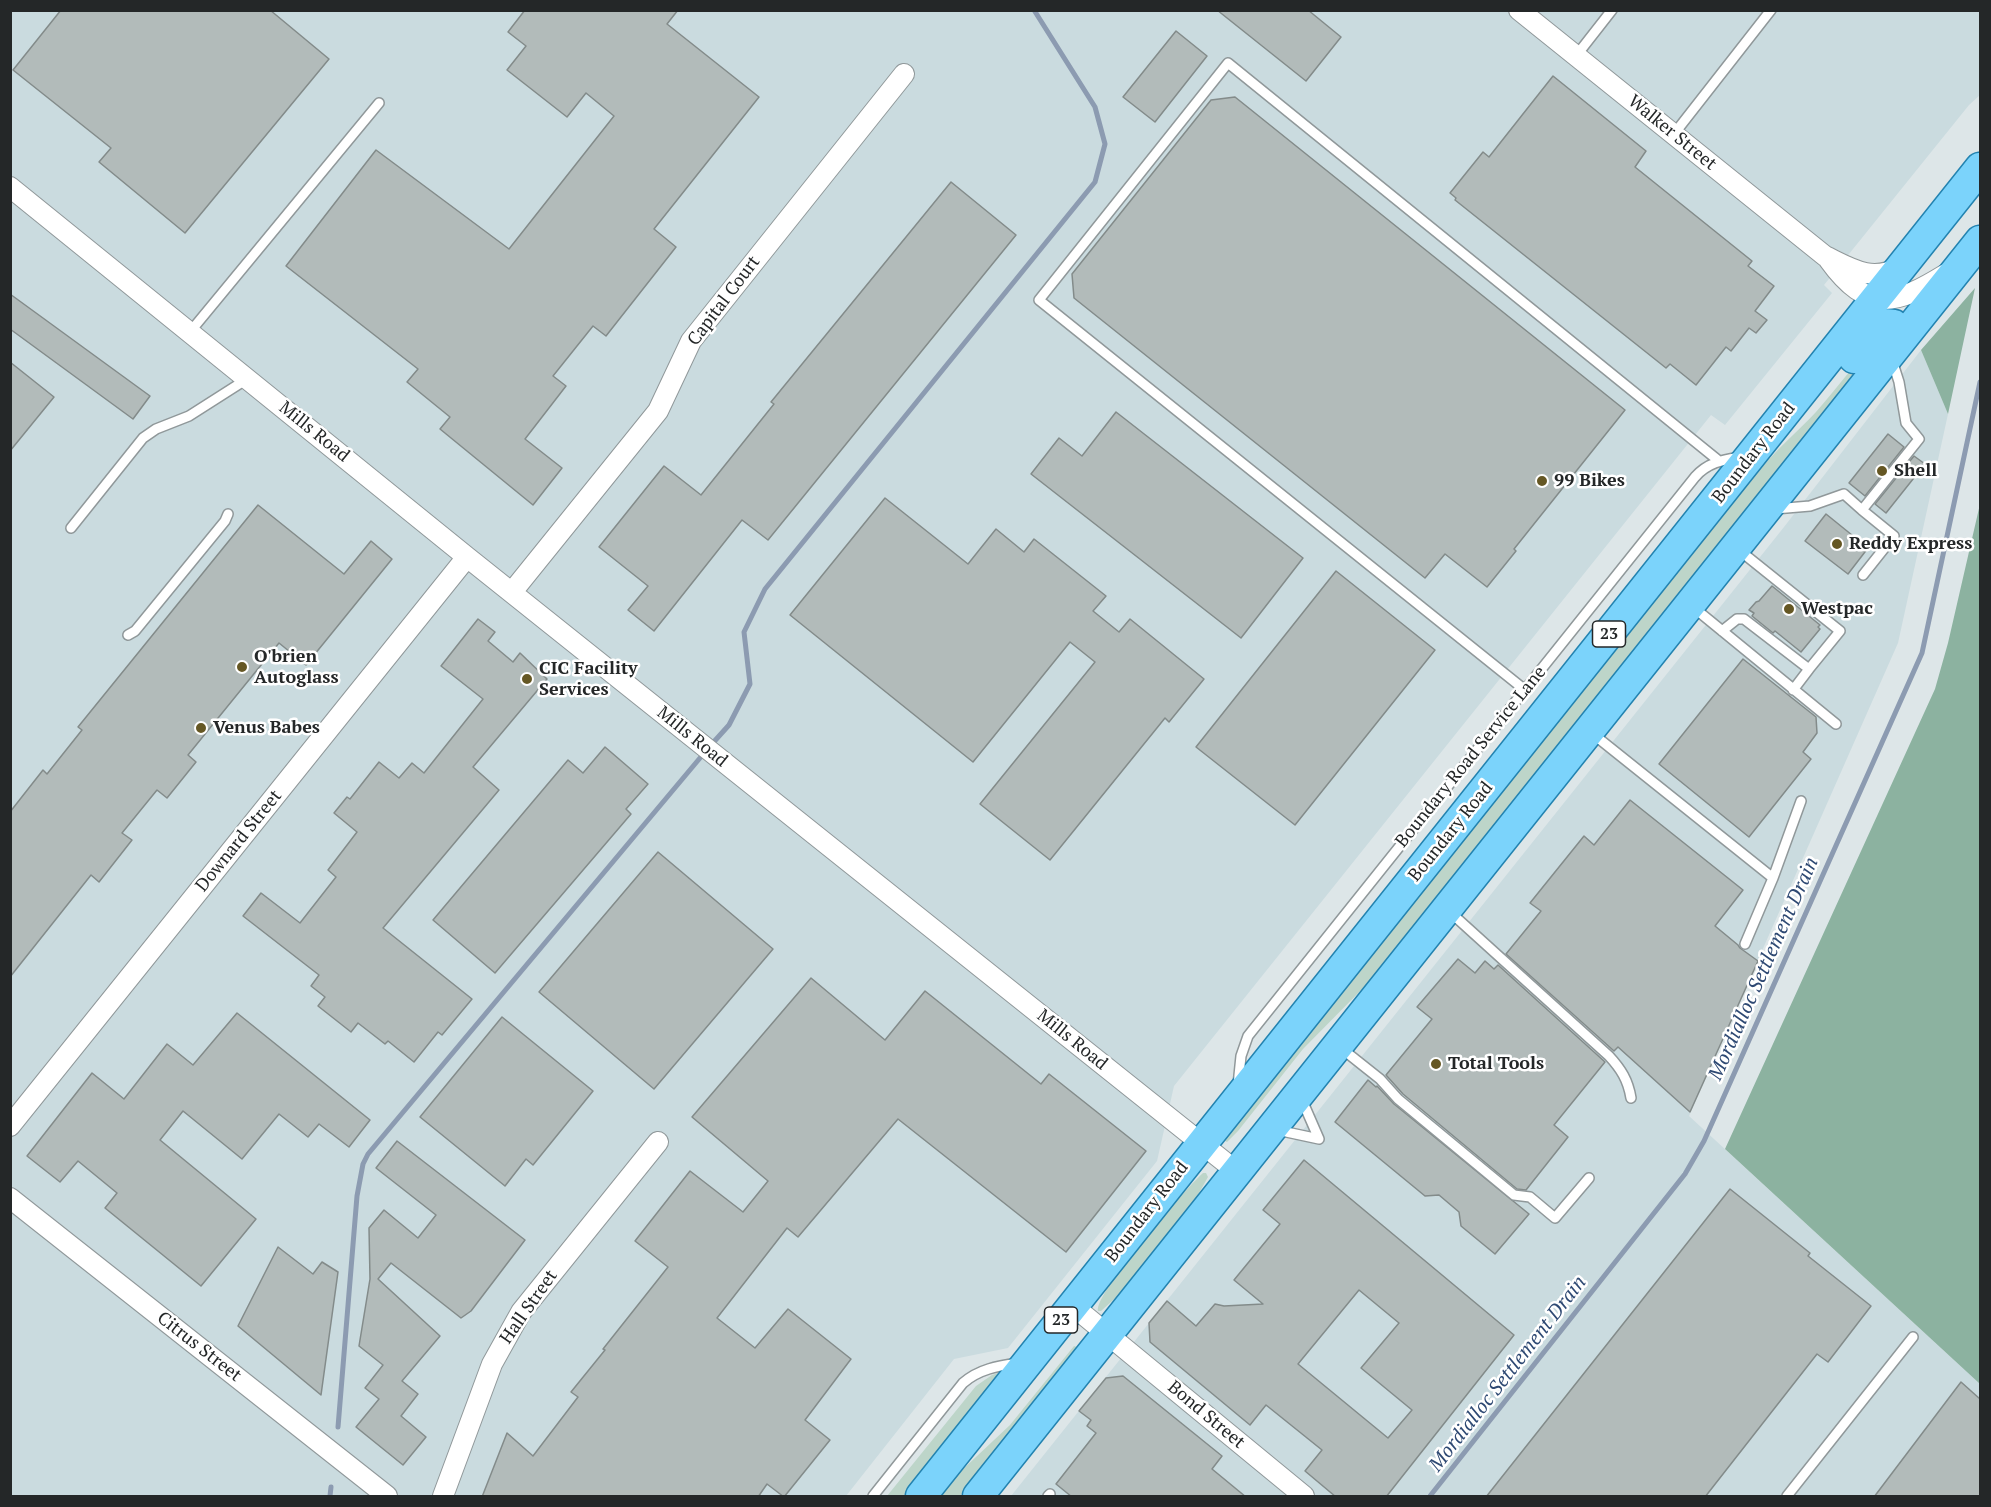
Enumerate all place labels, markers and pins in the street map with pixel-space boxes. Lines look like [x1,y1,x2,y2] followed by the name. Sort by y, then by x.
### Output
[1894,460,1937,482] place label: Shell
[1875,464,1889,478] marker: Shell
[1554,470,1625,492] place label: 99 Bikes
[1535,474,1549,488] marker: 99 Bikes
[1849,533,1972,555] place label: Reddy Express
[1830,537,1844,551] marker: Reddy Express
[1801,598,1873,620] place label: Westpac
[1782,602,1796,616] marker: Westpac
[254,646,339,688] place label: O'brien Autoglass
[539,658,638,700] place label: CIC Facility Services
[235,660,249,674] marker: O'brien Autoglass
[520,672,534,686] marker: CIC Facility Services
[213,717,320,739] place label: Venus Babes
[194,721,208,735] marker: Venus Babes
[1448,1053,1544,1075] place label: Total Tools
[1429,1057,1443,1071] marker: Total Tools

